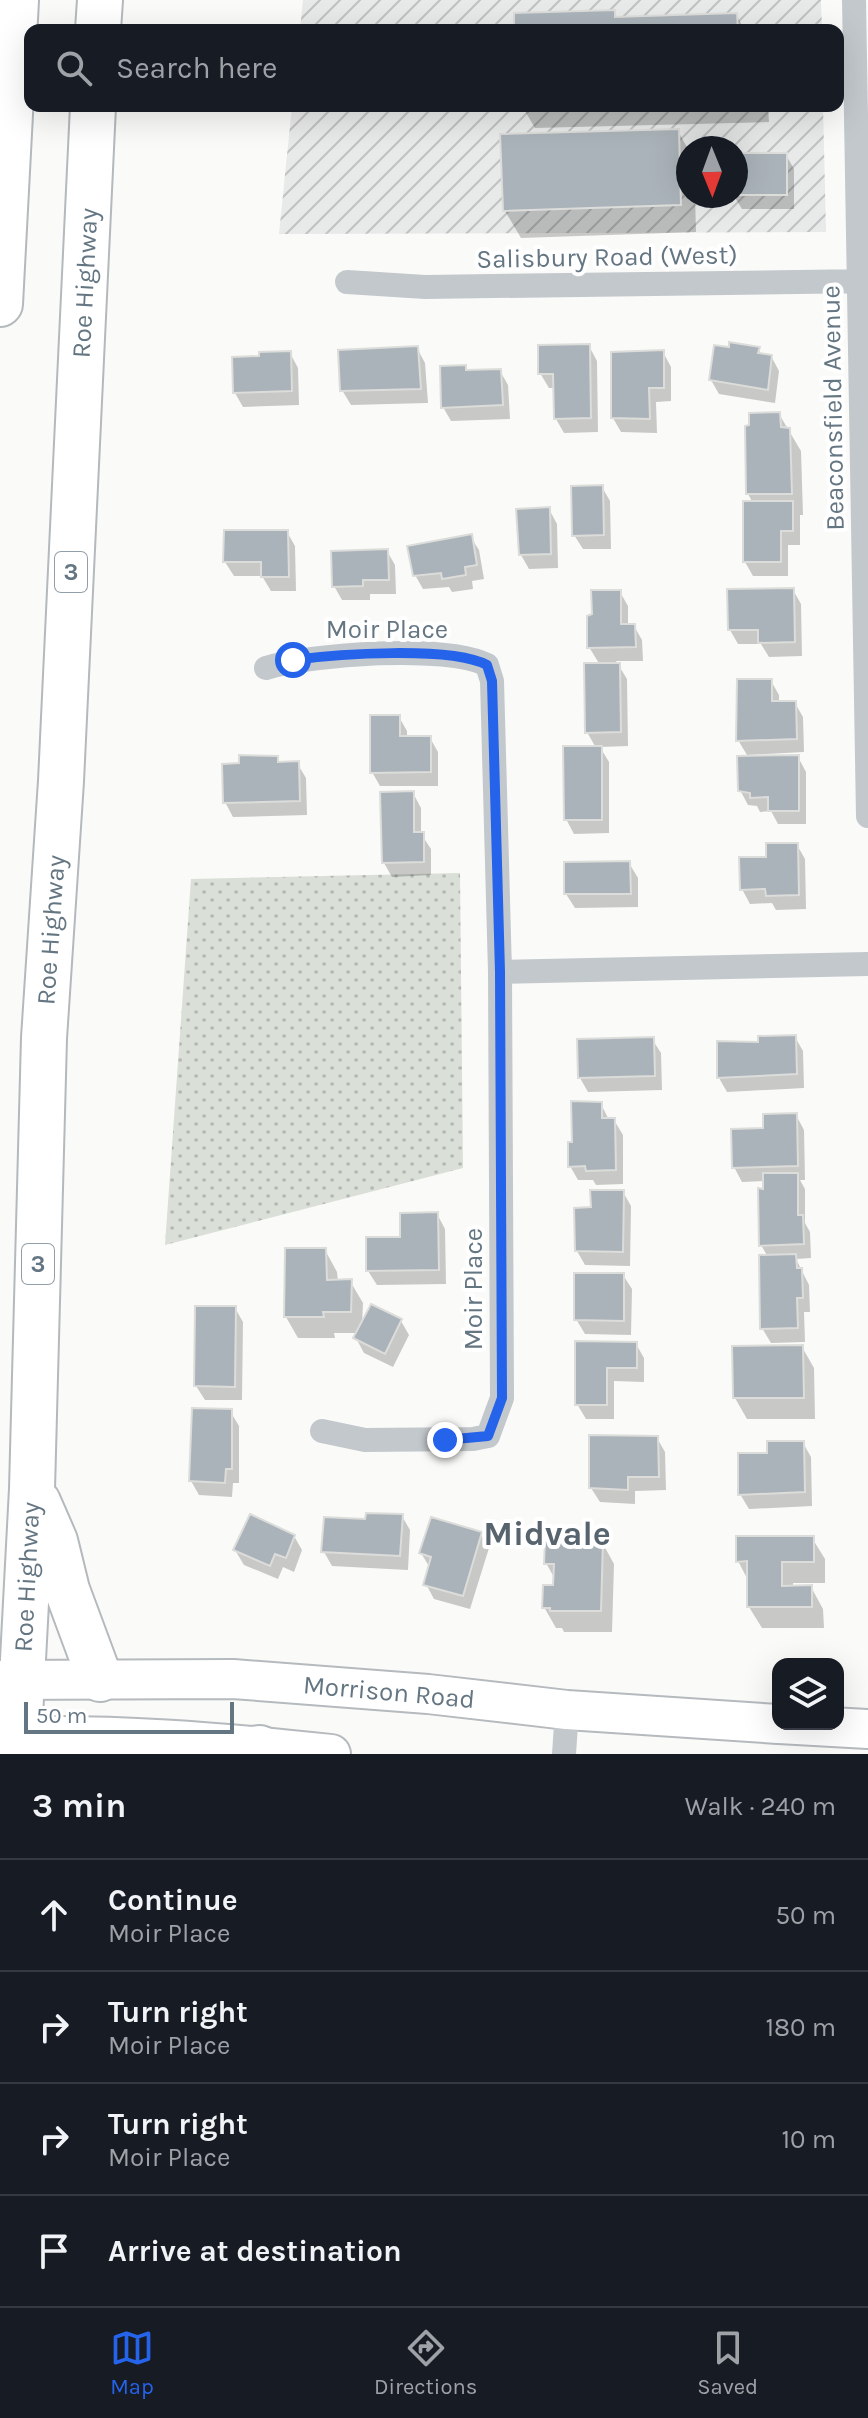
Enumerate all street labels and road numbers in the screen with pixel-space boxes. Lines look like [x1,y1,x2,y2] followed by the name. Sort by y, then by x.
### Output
[66,207,104,359] street label: Roe Highway
[476,239,738,275] street label: Salisbury Road (West)
[815,285,851,531] street label: Beaconsfield Avenue
[55,552,87,592] road number: 3
[326,614,448,645] street label: Moir Place
[30,854,72,1006] street label: Roe Highway
[458,1228,489,1350] street label: Moir Place
[22,1244,54,1284] road number: 3
[8,1501,46,1653] street label: Roe Highway
[302,1669,476,1715] street label: Morrison Road

